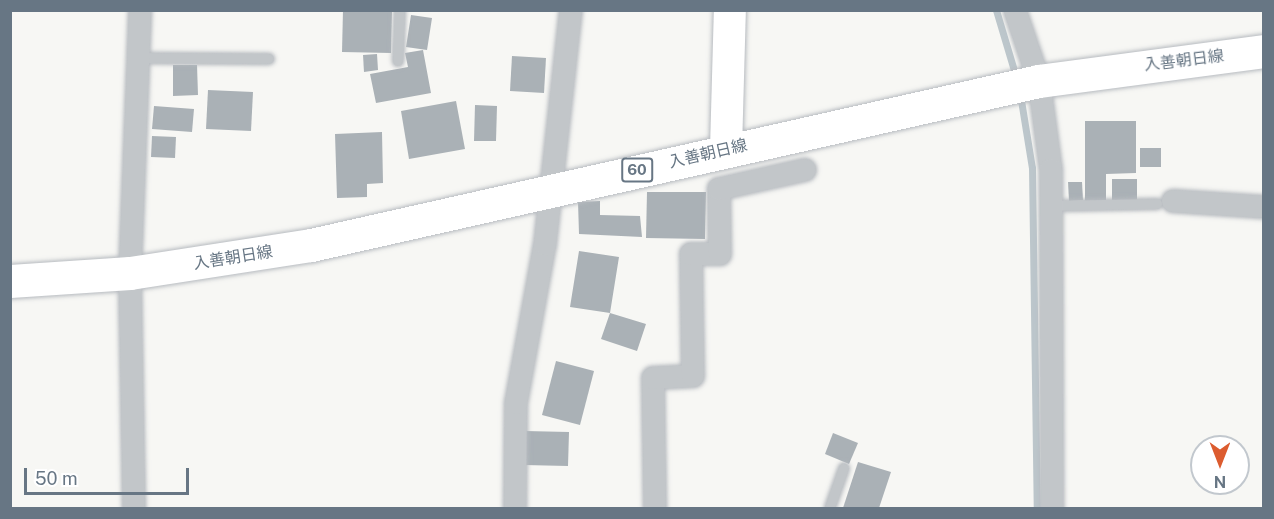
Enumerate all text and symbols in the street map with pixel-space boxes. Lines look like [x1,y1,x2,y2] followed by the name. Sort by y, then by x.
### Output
[1143,47,1225,75] street label: 入善朝日線
[667,136,749,172] street label: 入善朝日線
[620,158,654,182] road number: 60
[192,242,274,274] street label: 入善朝日線
[1190,435,1250,495] north arrow
[27,456,192,494] scale bar
[35,468,78,489] text: 50 m
[1214,472,1226,491] text: N

